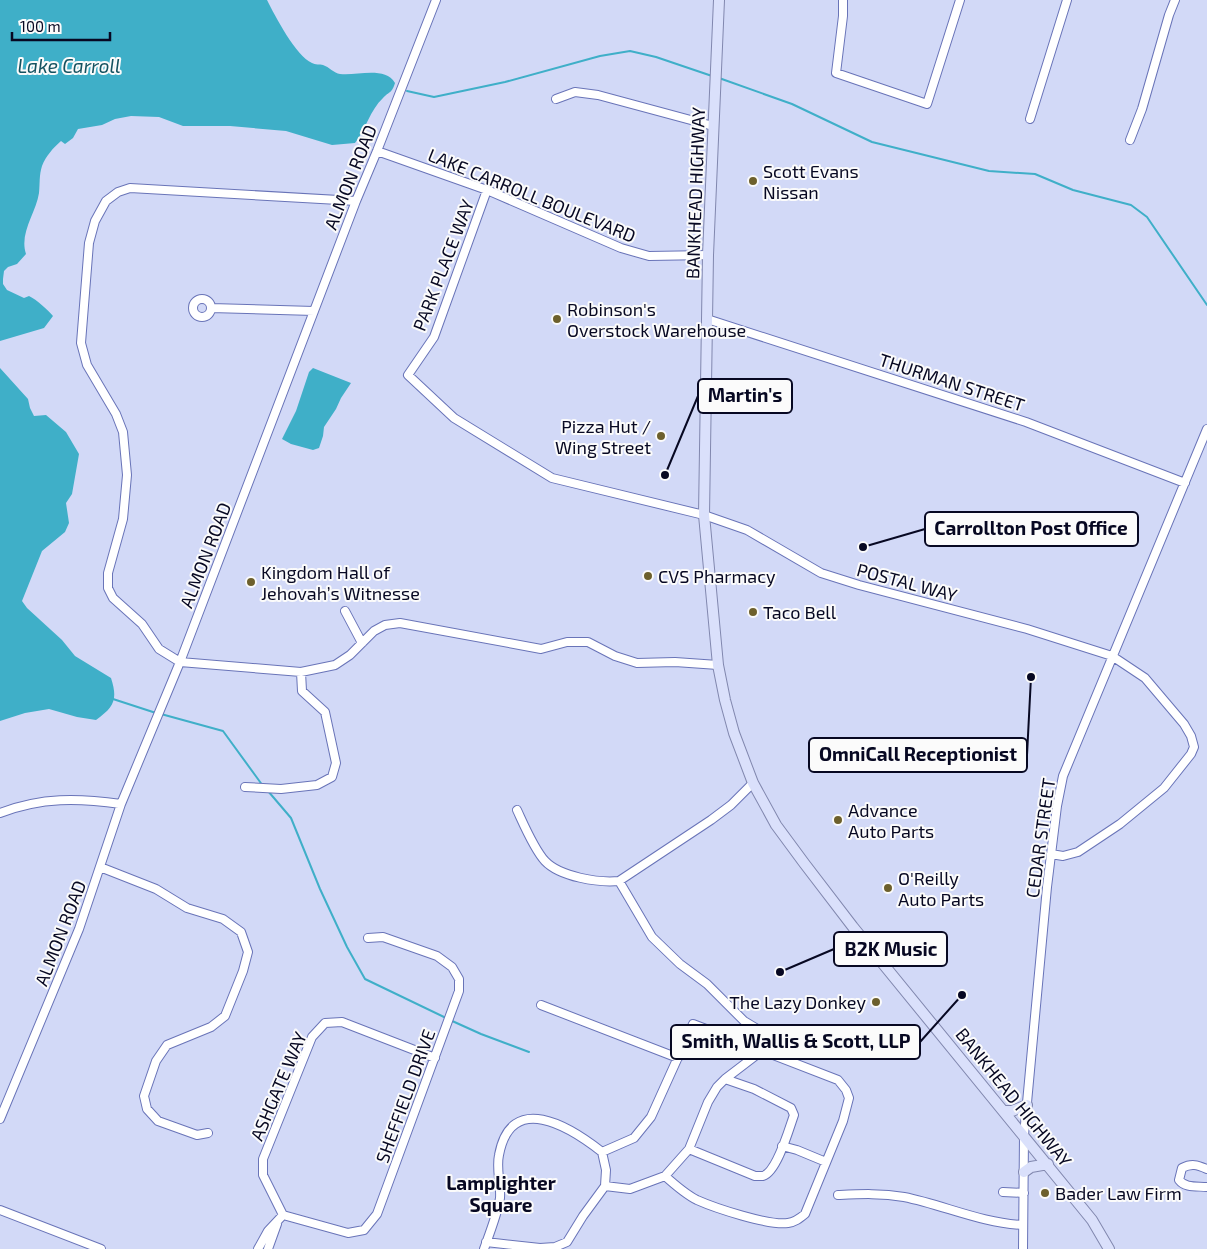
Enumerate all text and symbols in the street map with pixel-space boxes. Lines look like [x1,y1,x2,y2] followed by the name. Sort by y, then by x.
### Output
[12,10,110,42] scale bar
[20,17,61,35] text: 100 m
[17,54,121,77] water label: Lake Carroll
[681,106,709,279] street label: BANKHEAD HIGHWAY
[319,121,381,233] street label: ALMON ROAD
[425,143,639,247] street label: LAKE CARROLL BOULEVARD
[763,160,859,203] place label: Scott Evans Nissan
[747,175,759,187] marker: Scott Evans Nissan
[408,195,478,334] street label: PARK PLACE WAY
[567,298,746,341] place label: Robinson's Overstock Warehouse
[551,313,563,325] marker: Robinson's Overstock Warehouse
[877,348,1028,416] street label: THURMAN STREET
[698,379,792,413] callout: Martin's
[708,383,782,406] text: Martin's
[555,415,651,458] place label: Pizza Hut / Wing Street
[655,430,667,442] marker: Pizza Hut / Wing Street
[175,499,235,611] street label: ALMON ROAD
[925,512,1138,546] callout: Carrollton Post Office
[934,516,1128,539] text: Carrollton Post Office
[854,558,960,606] street label: POSTAL WAY
[261,561,420,604] place label: Kingdom Hall of Jehovah’s Witnesse
[658,565,776,587] place label: CVS Pharmacy
[642,570,654,582] marker: CVS Pharmacy
[245,576,257,588] marker: Kingdom Hall of Jehovah’s Witnesse
[763,601,837,623] place label: Taco Bell
[747,606,759,618] marker: Taco Bell
[809,738,1027,772] callout: OmniCall Receptionist
[819,742,1017,765] text: OmniCall Receptionist
[1021,776,1059,899] street label: CEDAR STREET
[848,799,934,842] place label: Advance Auto Parts
[832,814,844,826] marker: Advance Auto Parts
[898,867,984,910] place label: O'Reilly Auto Parts
[30,877,90,989] street label: ALMON ROAD
[882,882,894,894] marker: O'Reilly Auto Parts
[834,932,947,966] callout: B2K Music
[845,937,938,960] text: B2K Music
[729,991,866,1013] place label: The Lazy Donkey
[870,996,882,1008] marker: The Lazy Donkey
[951,1023,1077,1171] street label: BANKHEAD HIGHWAY
[671,1025,920,1059] callout: Smith, Wallis & Scott, LLP
[371,1026,439,1166] street label: SHEFFIELD DRIVE
[245,1028,311,1144] street label: ASHGATE WAY
[682,1029,911,1052] text: Smith, Wallis & Scott, LLP
[446,1171,556,1216] district label: Lamplighter Square
[1055,1182,1182,1204] place label: Bader Law Firm
[1039,1187,1051,1199] marker: Bader Law Firm

